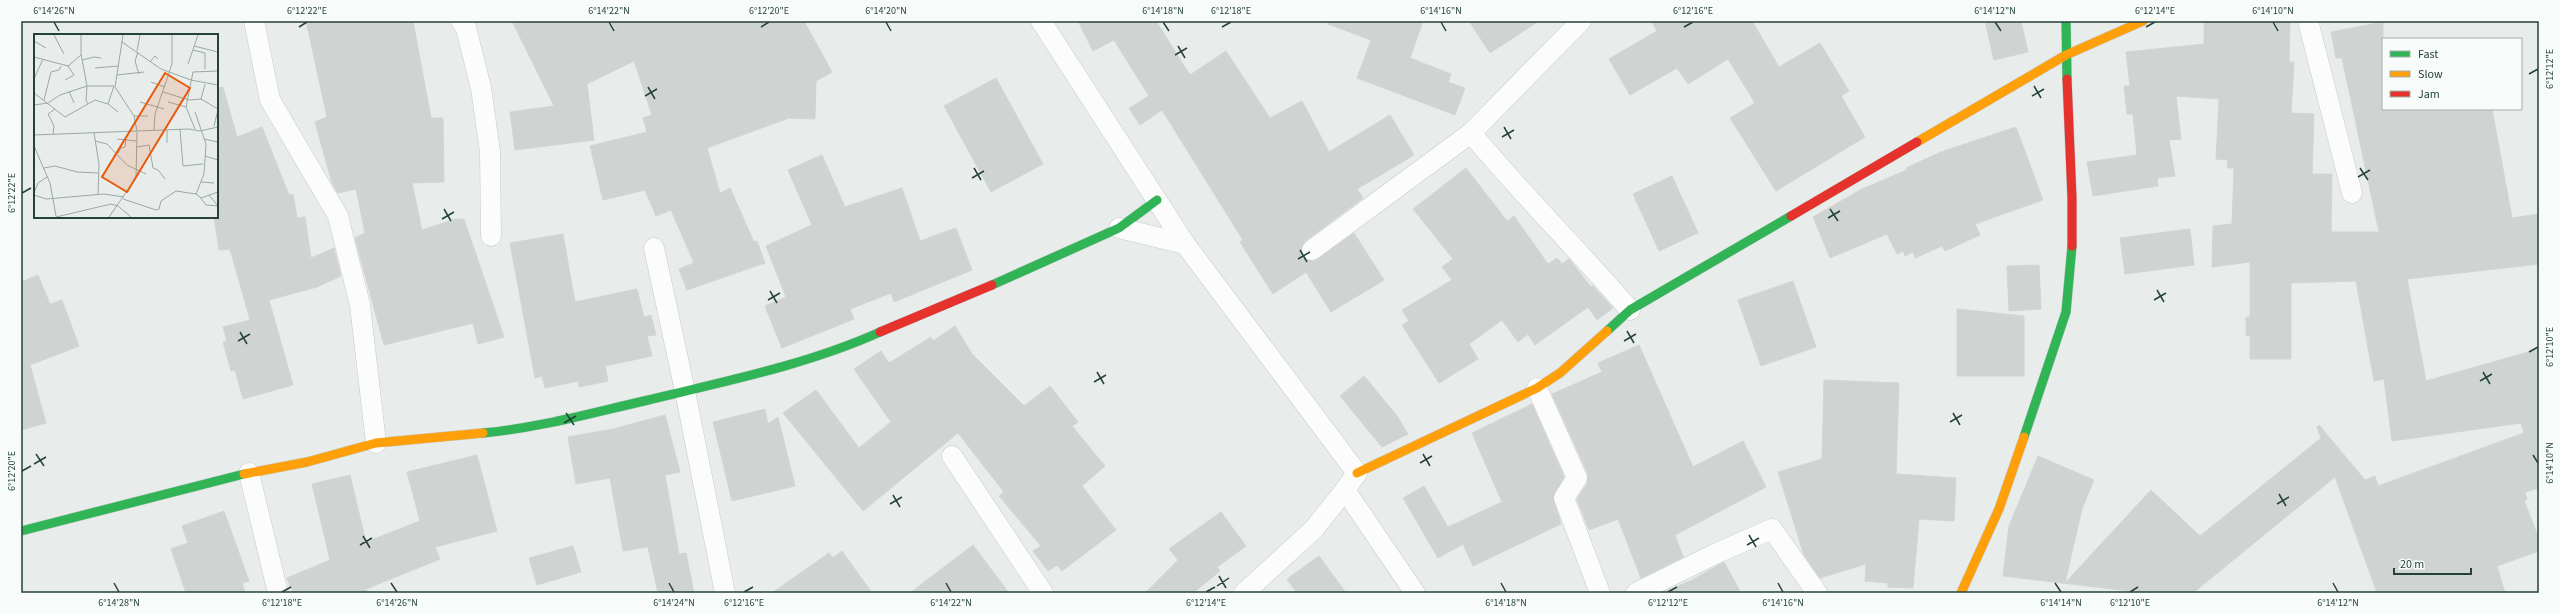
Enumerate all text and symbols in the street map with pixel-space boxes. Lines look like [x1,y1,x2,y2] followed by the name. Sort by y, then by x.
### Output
[33,4,75,18] text: 6°14'26"N
[287,4,327,18] text: 6°12'22"E
[588,4,630,18] text: 6°14'22"N
[749,4,789,18] text: 6°12'20"E
[865,4,907,18] text: 6°14'20"N
[1142,4,1184,18] text: 6°14'18"N
[1211,4,1251,18] text: 6°12'18"E
[1420,4,1462,18] text: 6°14'16"N
[1673,4,1713,18] text: 6°12'16"E
[1974,4,2016,18] text: 6°14'12"N
[2135,4,2175,18] text: 6°12'14"E
[2252,4,2294,18] text: 6°14'10"N
[34,34,218,218] inset map
[2382,38,2522,110] legend
[2418,46,2438,63] text: Fast
[2543,49,2557,89] text: 6°12'12"E
[2418,66,2443,83] text: Slow
[2418,86,2440,103] text: Jam
[5,173,19,213] text: 6°12'22"E
[2543,327,2557,367] text: 6°12'10"E
[2543,442,2557,484] text: 6°14'10"N
[5,451,19,491] text: 6°12'20"E
[2394,550,2471,576] scale bar
[2400,556,2424,573] text: 20 m
[98,596,140,610] text: 6°14'28"N
[262,596,302,610] text: 6°12'18"E
[376,596,418,610] text: 6°14'26"N
[653,596,695,610] text: 6°14'24"N
[724,596,764,610] text: 6°12'16"E
[930,596,972,610] text: 6°14'22"N
[1186,596,1226,610] text: 6°12'14"E
[1485,596,1527,610] text: 6°14'18"N
[1648,596,1688,610] text: 6°12'12"E
[1762,596,1804,610] text: 6°14'16"N
[2040,596,2082,610] text: 6°14'14"N
[2110,596,2150,610] text: 6°12'10"E
[2317,596,2359,610] text: 6°14'12"N

